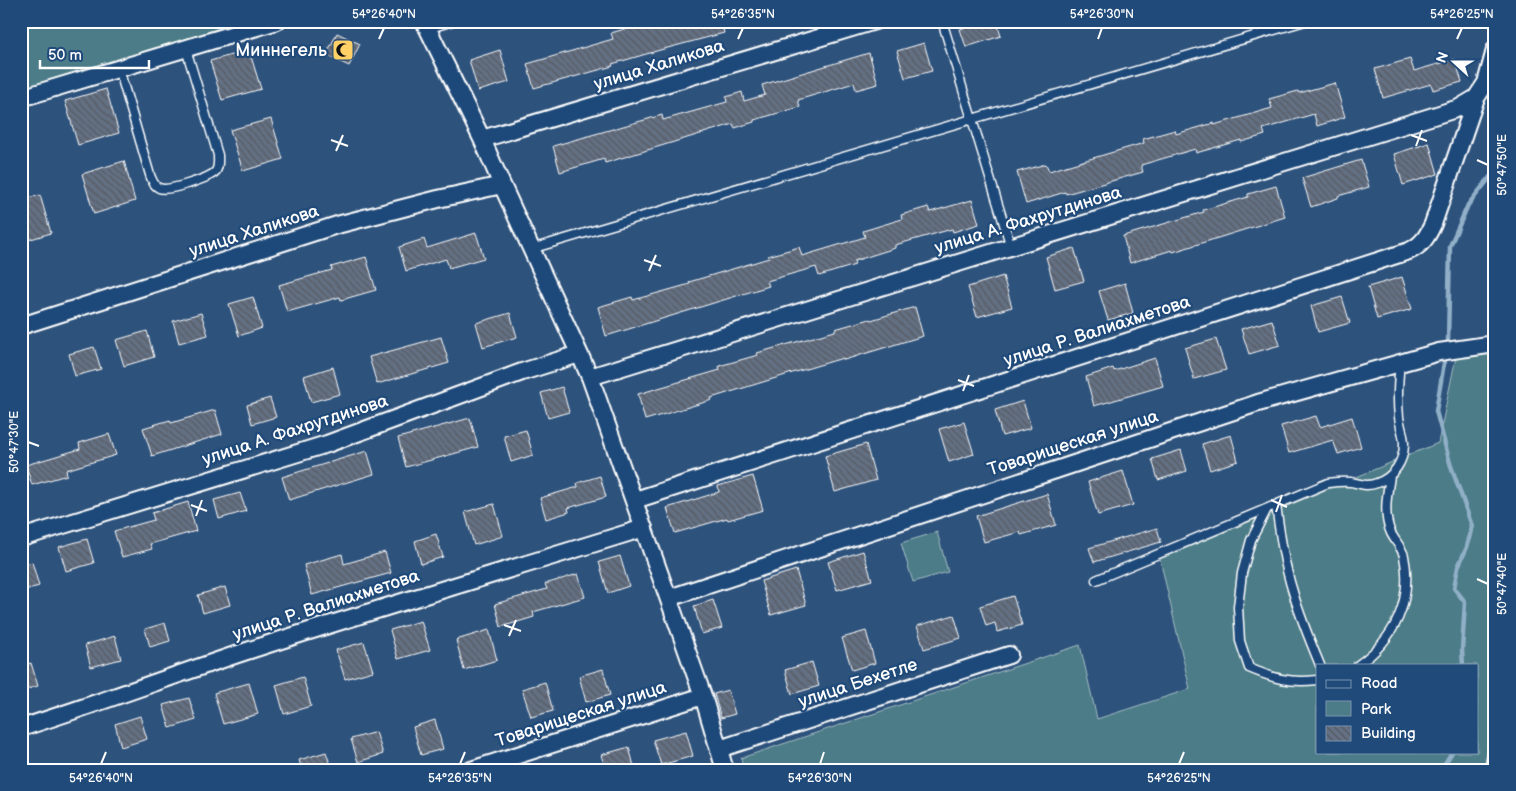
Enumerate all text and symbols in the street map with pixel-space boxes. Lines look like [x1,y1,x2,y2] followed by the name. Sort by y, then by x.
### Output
[352,7,416,22] text: 54°26'40"N
[711,7,775,22] text: 54°26'35"N
[1070,7,1134,22] text: 54°26'30"N
[1430,7,1494,22] text: 54°26'25"N
[591,35,727,95] street label: улица Халикова
[40,38,149,70] scale bar
[331,38,355,62] mosque icon: Миннегель
[1428,38,1478,88] north arrow
[235,40,327,61] place label: Миннегель
[48,46,82,65] text: 50 m
[1433,50,1452,65] text: N
[1495,134,1510,196] text: 50°47'50"E
[932,181,1124,258] street label: улица А. Фахрутдинова
[186,200,322,262] street label: улица Халикова
[1001,291,1193,371] street label: улица Р. Валиахметова
[199,390,391,470] street label: улица А. Фахрутдинова
[985,405,1161,481] street label: Товарищеская улица
[7,411,22,473] text: 50°47'30"E
[1495,553,1510,615] text: 50°47'40"E
[230,565,422,645] street label: улица Р. Валиахметова
[796,654,920,712] street label: улица Бехетле
[1316,664,1478,754] legend
[1361,674,1397,693] text: Road
[493,676,669,752] street label: Товарищеская улица
[1361,700,1392,719] text: Park
[1361,724,1416,743] text: Building
[69,771,133,786] text: 54°26'40"N
[428,771,492,786] text: 54°26'35"N
[788,771,852,786] text: 54°26'30"N
[1147,771,1211,786] text: 54°26'25"N

